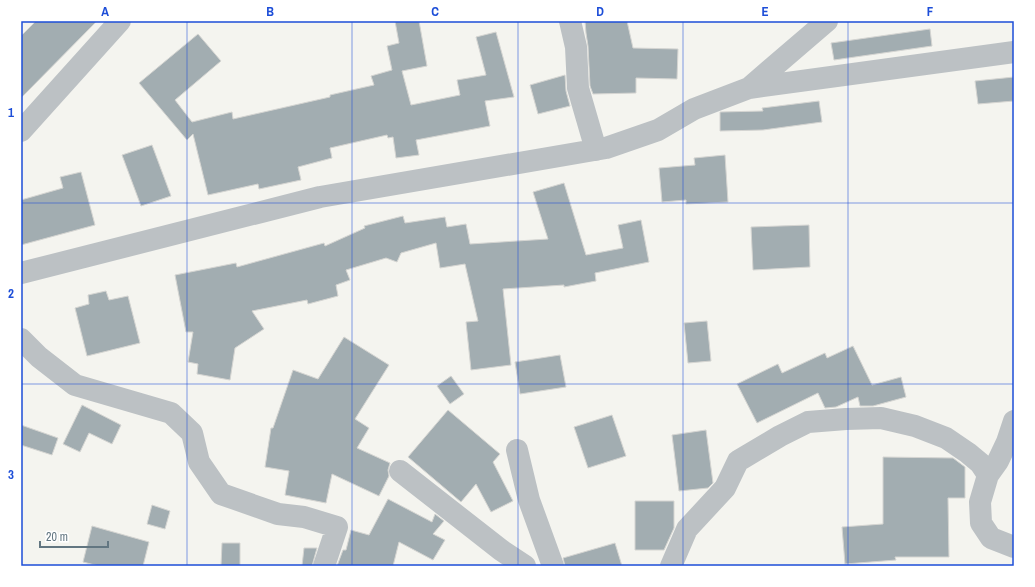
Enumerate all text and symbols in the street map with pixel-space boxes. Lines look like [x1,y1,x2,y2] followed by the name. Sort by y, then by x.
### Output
[101,3,109,20] text: A
[266,3,274,20] text: B
[431,3,439,20] text: C
[596,3,604,20] text: D
[761,3,769,20] text: E
[927,3,934,20] text: F
[8,104,14,121] text: 1
[8,285,14,302] text: 2
[8,466,14,483] text: 3
[40,523,108,549] scale bar
[46,529,68,545] text: 20 m

